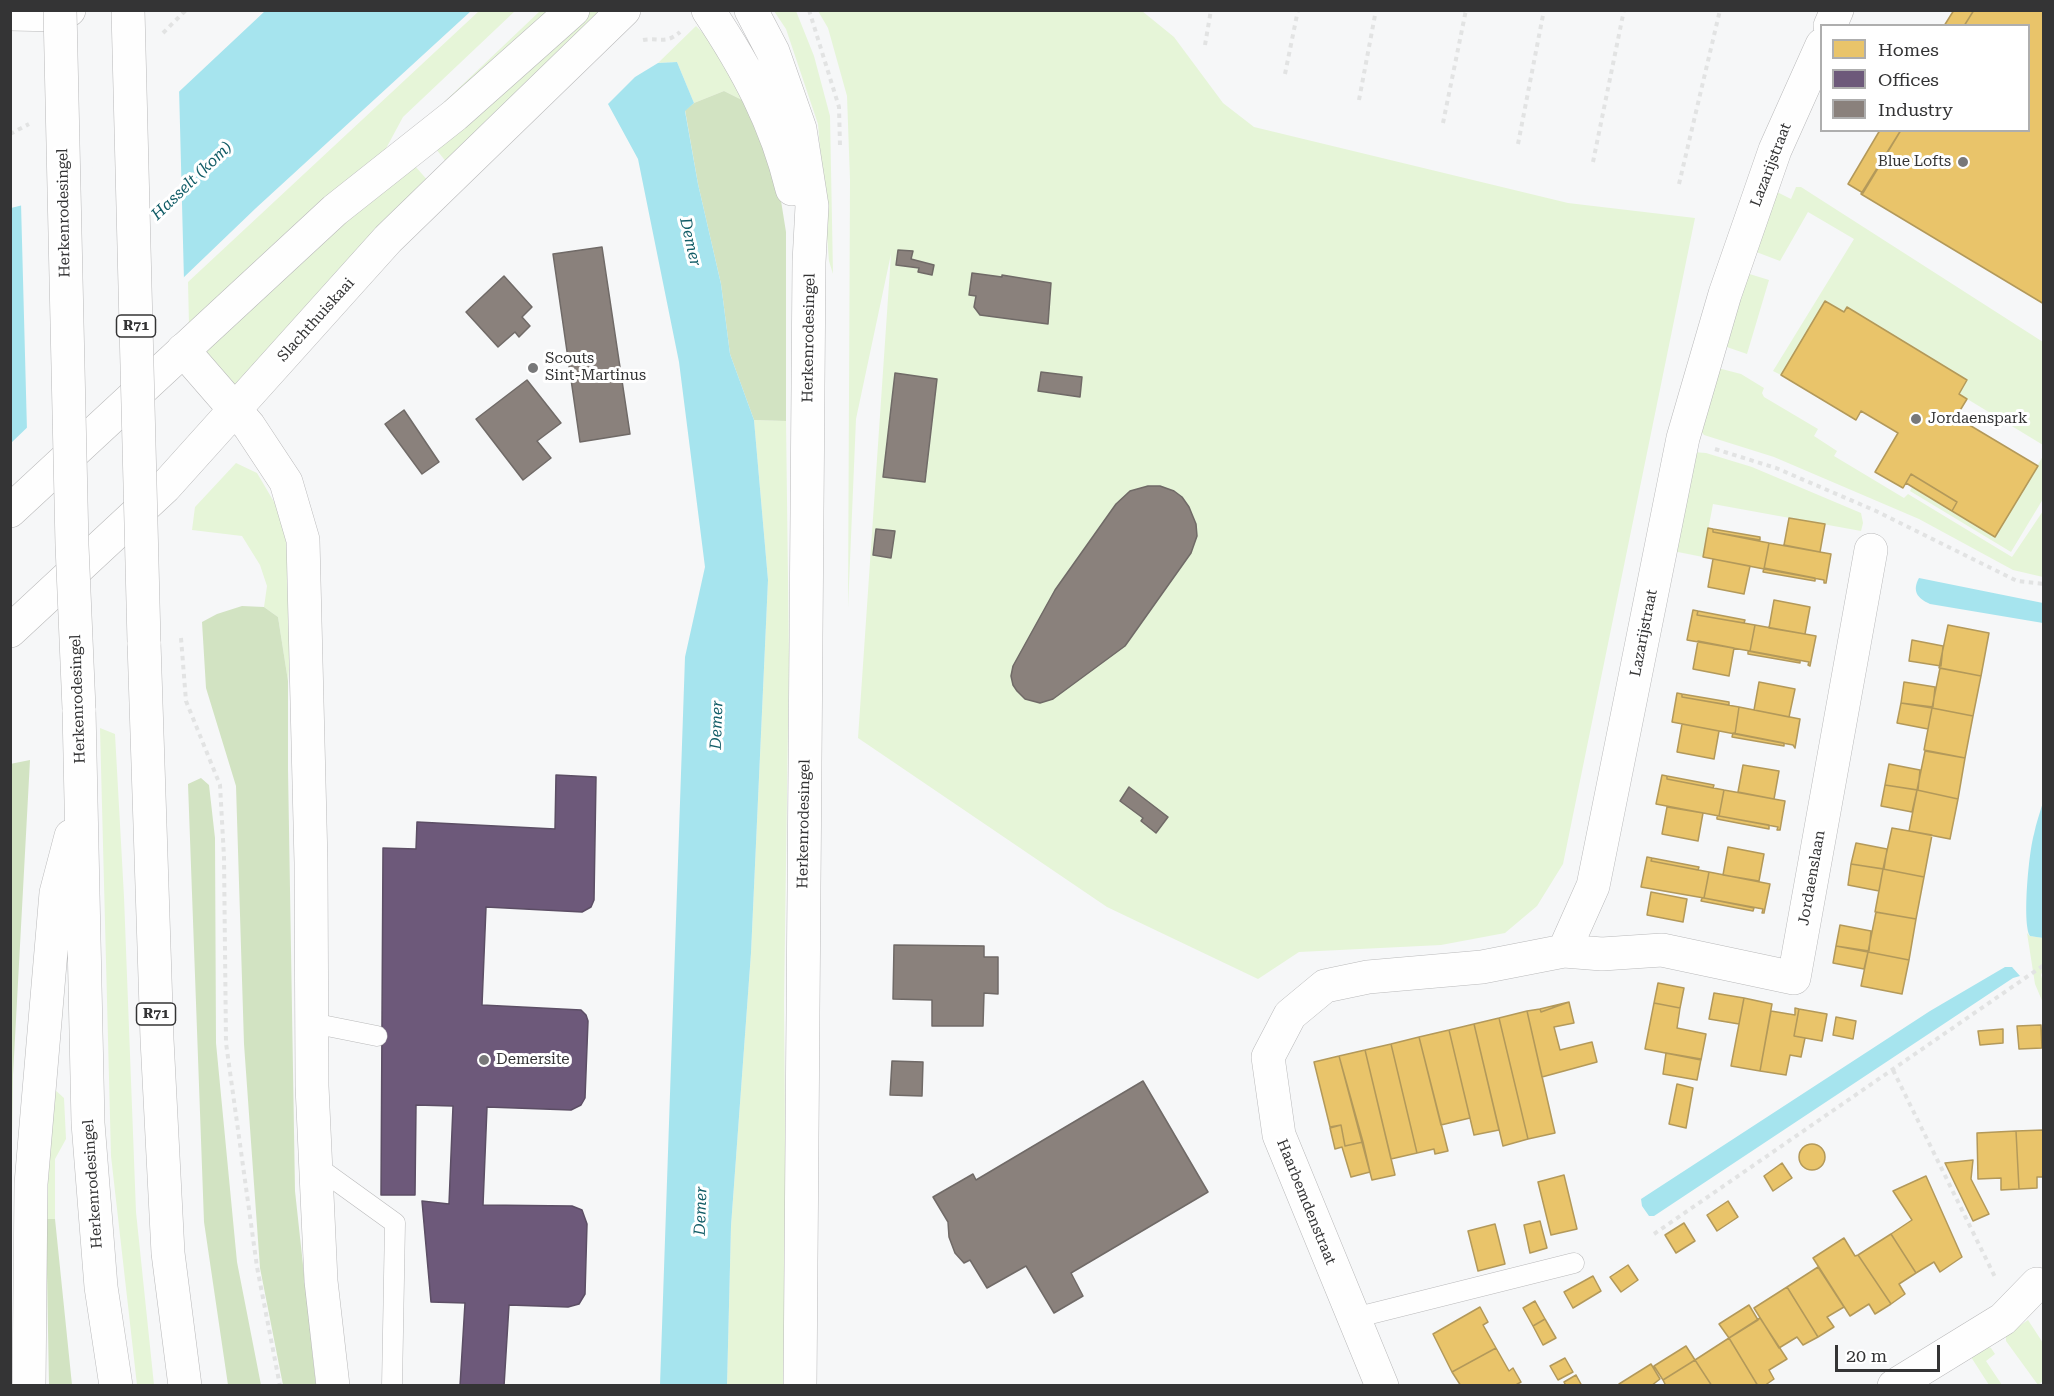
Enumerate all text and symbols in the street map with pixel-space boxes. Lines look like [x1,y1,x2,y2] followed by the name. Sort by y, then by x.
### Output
[1820,24,2030,132] legend
[1878,39,1939,60] text: Homes
[1878,69,1939,90] text: Offices
[1878,99,1953,120] text: Industry
[1747,120,1795,210] street label: Lazarijstraat
[148,138,236,224] water label: Hasselt (kom)
[54,148,74,278] street label: Herkenrodesingel
[1878,153,1951,171] place label: Blue Lofts
[1956,155,1970,169] marker: Blue Lofts
[675,216,705,268] water label: Demer
[799,273,819,403] street label: Herkenrodesingel
[274,274,358,366] street label: Slachthuiskaai
[116,315,156,337] road number: R71
[545,350,646,385] place label: Scouts Sint-Martinus
[526,361,540,375] marker: Scouts Sint-Martinus
[1928,410,2027,428] place label: Jordaenspark
[1909,412,1923,426] marker: Jordaenspark
[1627,588,1661,678] street label: Lazarijstraat
[67,634,89,764] street label: Herkenrodesingel
[707,700,727,750] water label: Demer
[794,759,814,889] street label: Herkenrodesingel
[1795,829,1829,927] street label: Jordaenslaan
[136,1003,176,1025] road number: R71
[496,1051,570,1069] place label: Demersite
[477,1053,491,1067] marker: Demersite
[80,1119,106,1249] street label: Herkenrodesingel
[1273,1136,1339,1268] street label: Haarbemdenstraat
[691,1186,711,1236] water label: Demer
[1838,1333,1943,1371] scale bar
[1846,1345,1887,1366] text: 20 m

